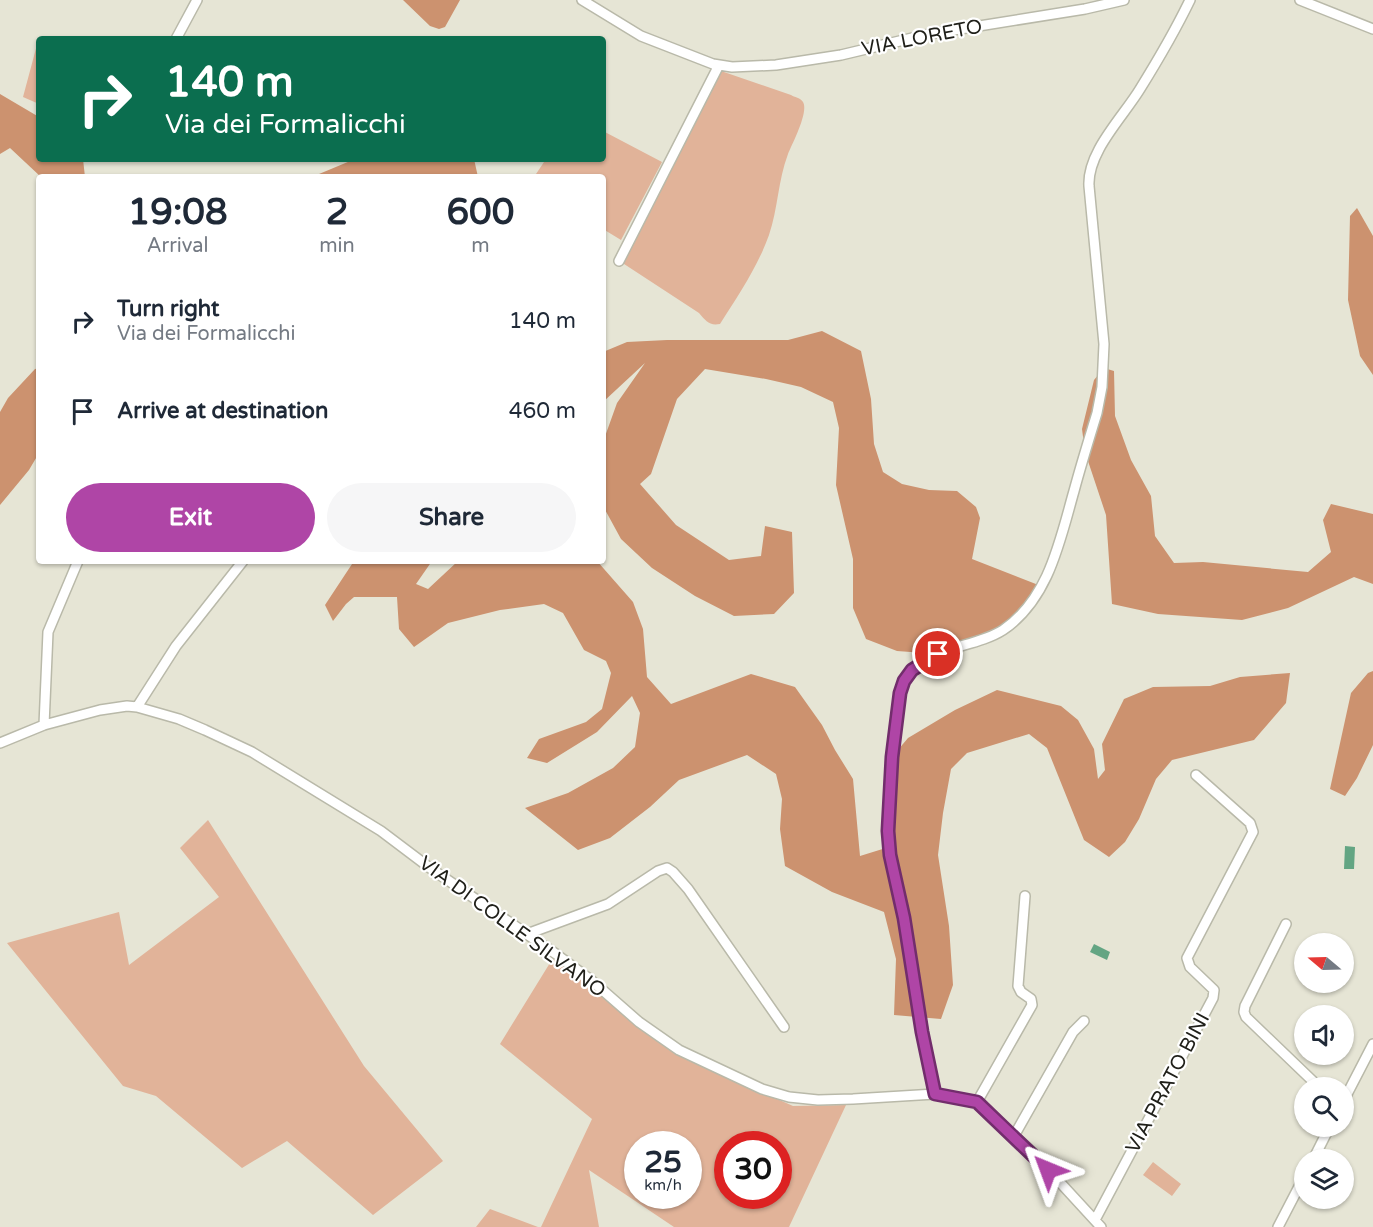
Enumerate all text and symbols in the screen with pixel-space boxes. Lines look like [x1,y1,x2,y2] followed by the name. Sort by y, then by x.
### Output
[860,15,984,61] street label: VIA LORETO
[165,57,294,108] text: 140 m
[66,60,144,138] icon: right
[165,108,406,141] text: Via dei Formalicchi
[128,191,228,234] text: 19:08
[326,191,348,234] text: 2
[446,191,514,234] text: 600
[147,234,209,258] text: Arrival
[319,234,355,258] text: min
[471,234,490,258] text: m
[117,296,219,322] text: Turn right
[66,305,99,338] icon: right
[509,308,576,334] text: 140 m
[117,322,295,346] text: Via dei Formalicchi
[66,395,99,428] icon: arrive
[117,398,328,424] text: Arrive at destination
[509,398,576,424] text: 460 m
[66,483,315,552] button: Exit
[327,483,576,552] button: Share
[912,628,963,679] pin
[921,637,954,670] icon: arrive
[414,851,610,1003] street label: VIA DI COLLE SILVANO
[1294,933,1354,993] north arrow
[1294,933,1354,1209] map controls
[1294,1005,1354,1065] button: sound
[1121,1009,1215,1157] street label: VIA PRATO BINI
[1294,1077,1354,1137] button: search
[714,1131,792,1209] speed limit sign: 30
[1016,1138,1080,1202] position arrow
[644,1144,682,1181] text: 25
[1294,1149,1354,1209] button: layers
[644,1176,682,1194] text: km/h

